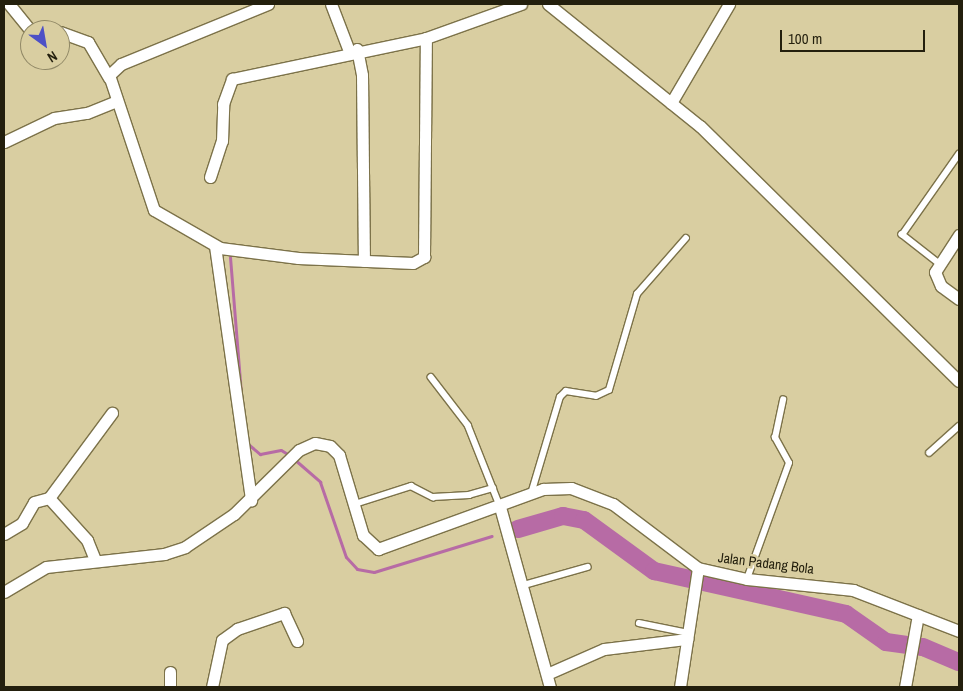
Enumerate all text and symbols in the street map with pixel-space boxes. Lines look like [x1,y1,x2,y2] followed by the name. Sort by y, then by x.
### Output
[20,20,70,70] north arrow
[783,20,928,52] scale bar
[788,28,822,49] text: 100 m
[44,47,61,67] text: N
[717,549,815,577] street label: Jalan Padang Bola

